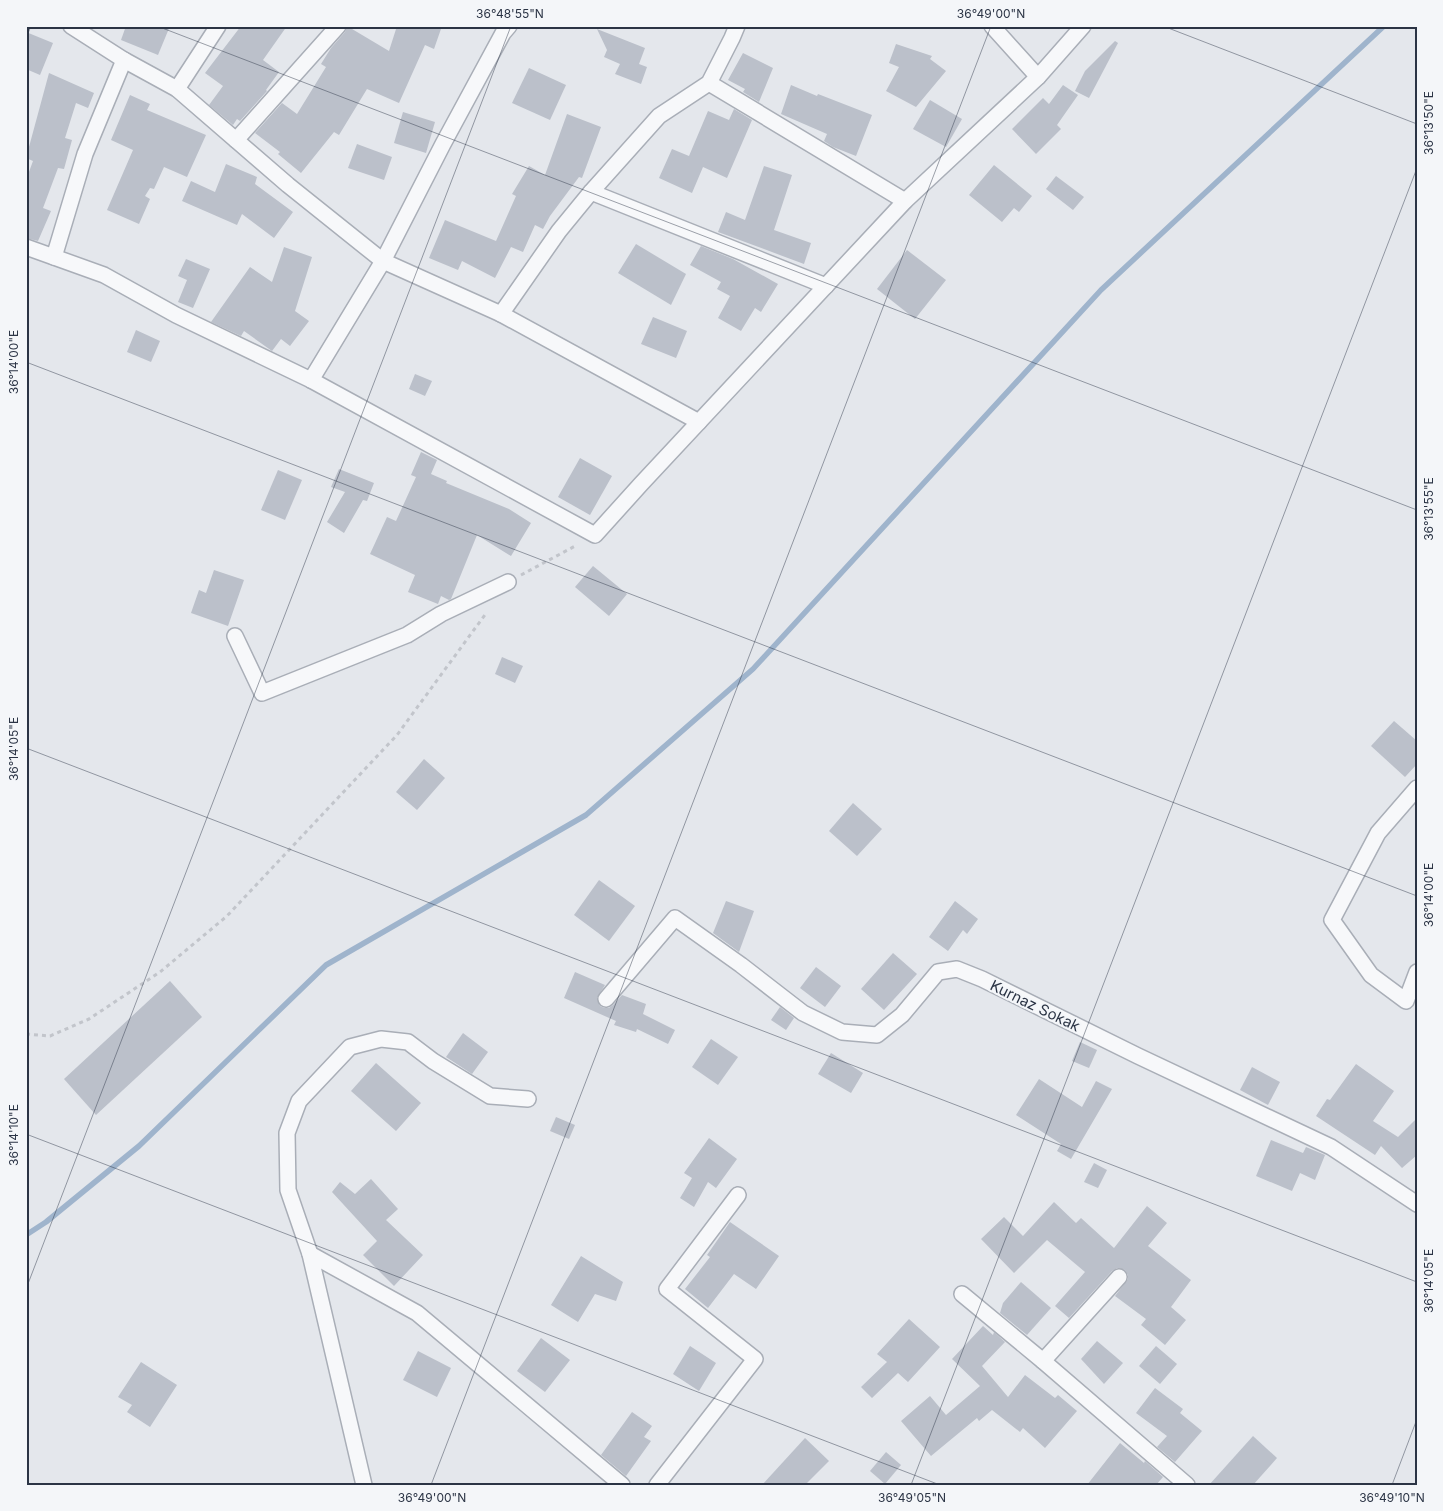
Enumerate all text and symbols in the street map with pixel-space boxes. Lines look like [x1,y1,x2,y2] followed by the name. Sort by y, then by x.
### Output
[476,6,544,21] text: 36°48'55"N
[957,6,1025,21] text: 36°49'00"N
[1421,91,1436,155] text: 36°13'50"E
[6,330,21,394] text: 36°14'00"E
[1421,477,1436,541] text: 36°13'55"E
[6,717,21,781] text: 36°14'05"E
[1421,863,1436,927] text: 36°14'00"E
[987,976,1084,1036] street label: Kurnaz Sokak
[6,1104,21,1166] text: 36°14'10"E
[1421,1249,1436,1313] text: 36°14'05"E
[398,1490,466,1505] text: 36°49'00"N
[878,1490,946,1505] text: 36°49'05"N
[1359,1490,1425,1505] text: 36°49'10"N

